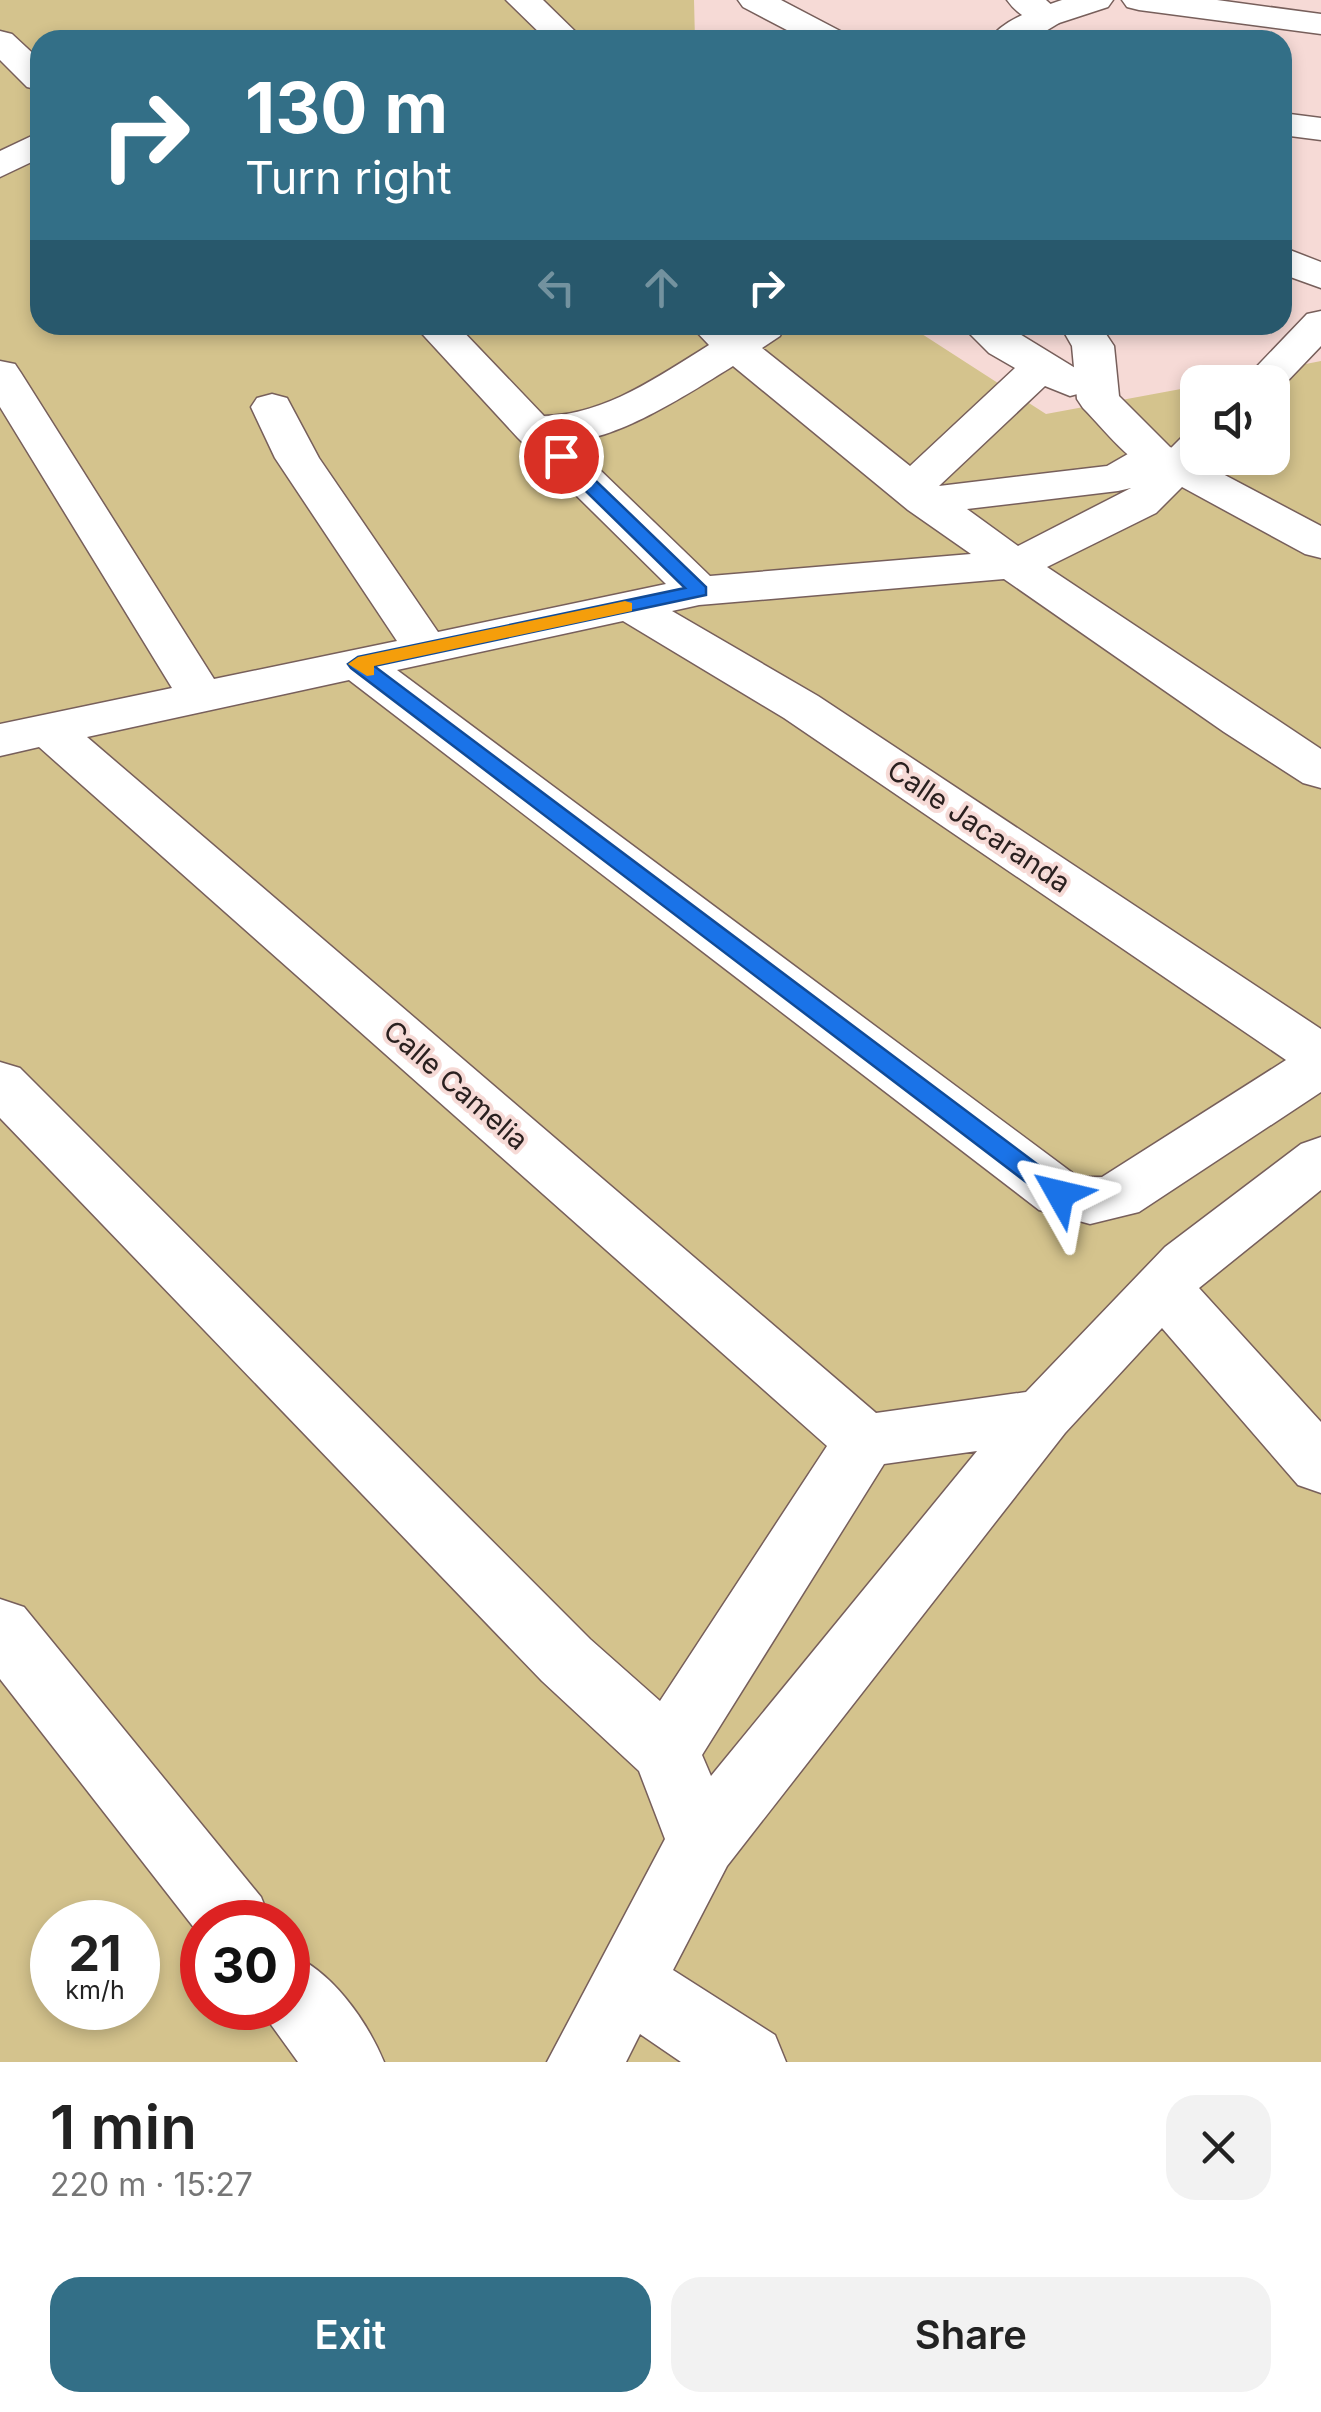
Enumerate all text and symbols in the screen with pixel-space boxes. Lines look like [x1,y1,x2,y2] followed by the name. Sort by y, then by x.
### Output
[245,65,448,150] text: 130 m
[80,70,210,200] icon: right
[245,150,452,205] text: Turn right
[529,260,584,315] icon: left
[634,260,689,315] icon: ahead
[739,260,794,315] icon: right
[1180,365,1290,475] map controls
[1180,365,1290,475] button: sound
[519,414,604,499] pin
[534,429,589,484] icon: arrive
[881,752,1077,900] street label: Calle Jacaranda
[377,1013,535,1157] street label: Calle Camelia
[1008,1142,1112,1246] position arrow
[180,1900,310,2030] speed limit sign: 30
[68,1923,122,1983] text: 21
[65,1975,125,2005] text: km/h
[50,2091,197,2163] text: 1 min
[1166,2095,1271,2200] button: close
[50,2165,253,2204] text: 220 m · 15:27
[50,2277,651,2392] button: Exit
[671,2277,1271,2392] button: Share

